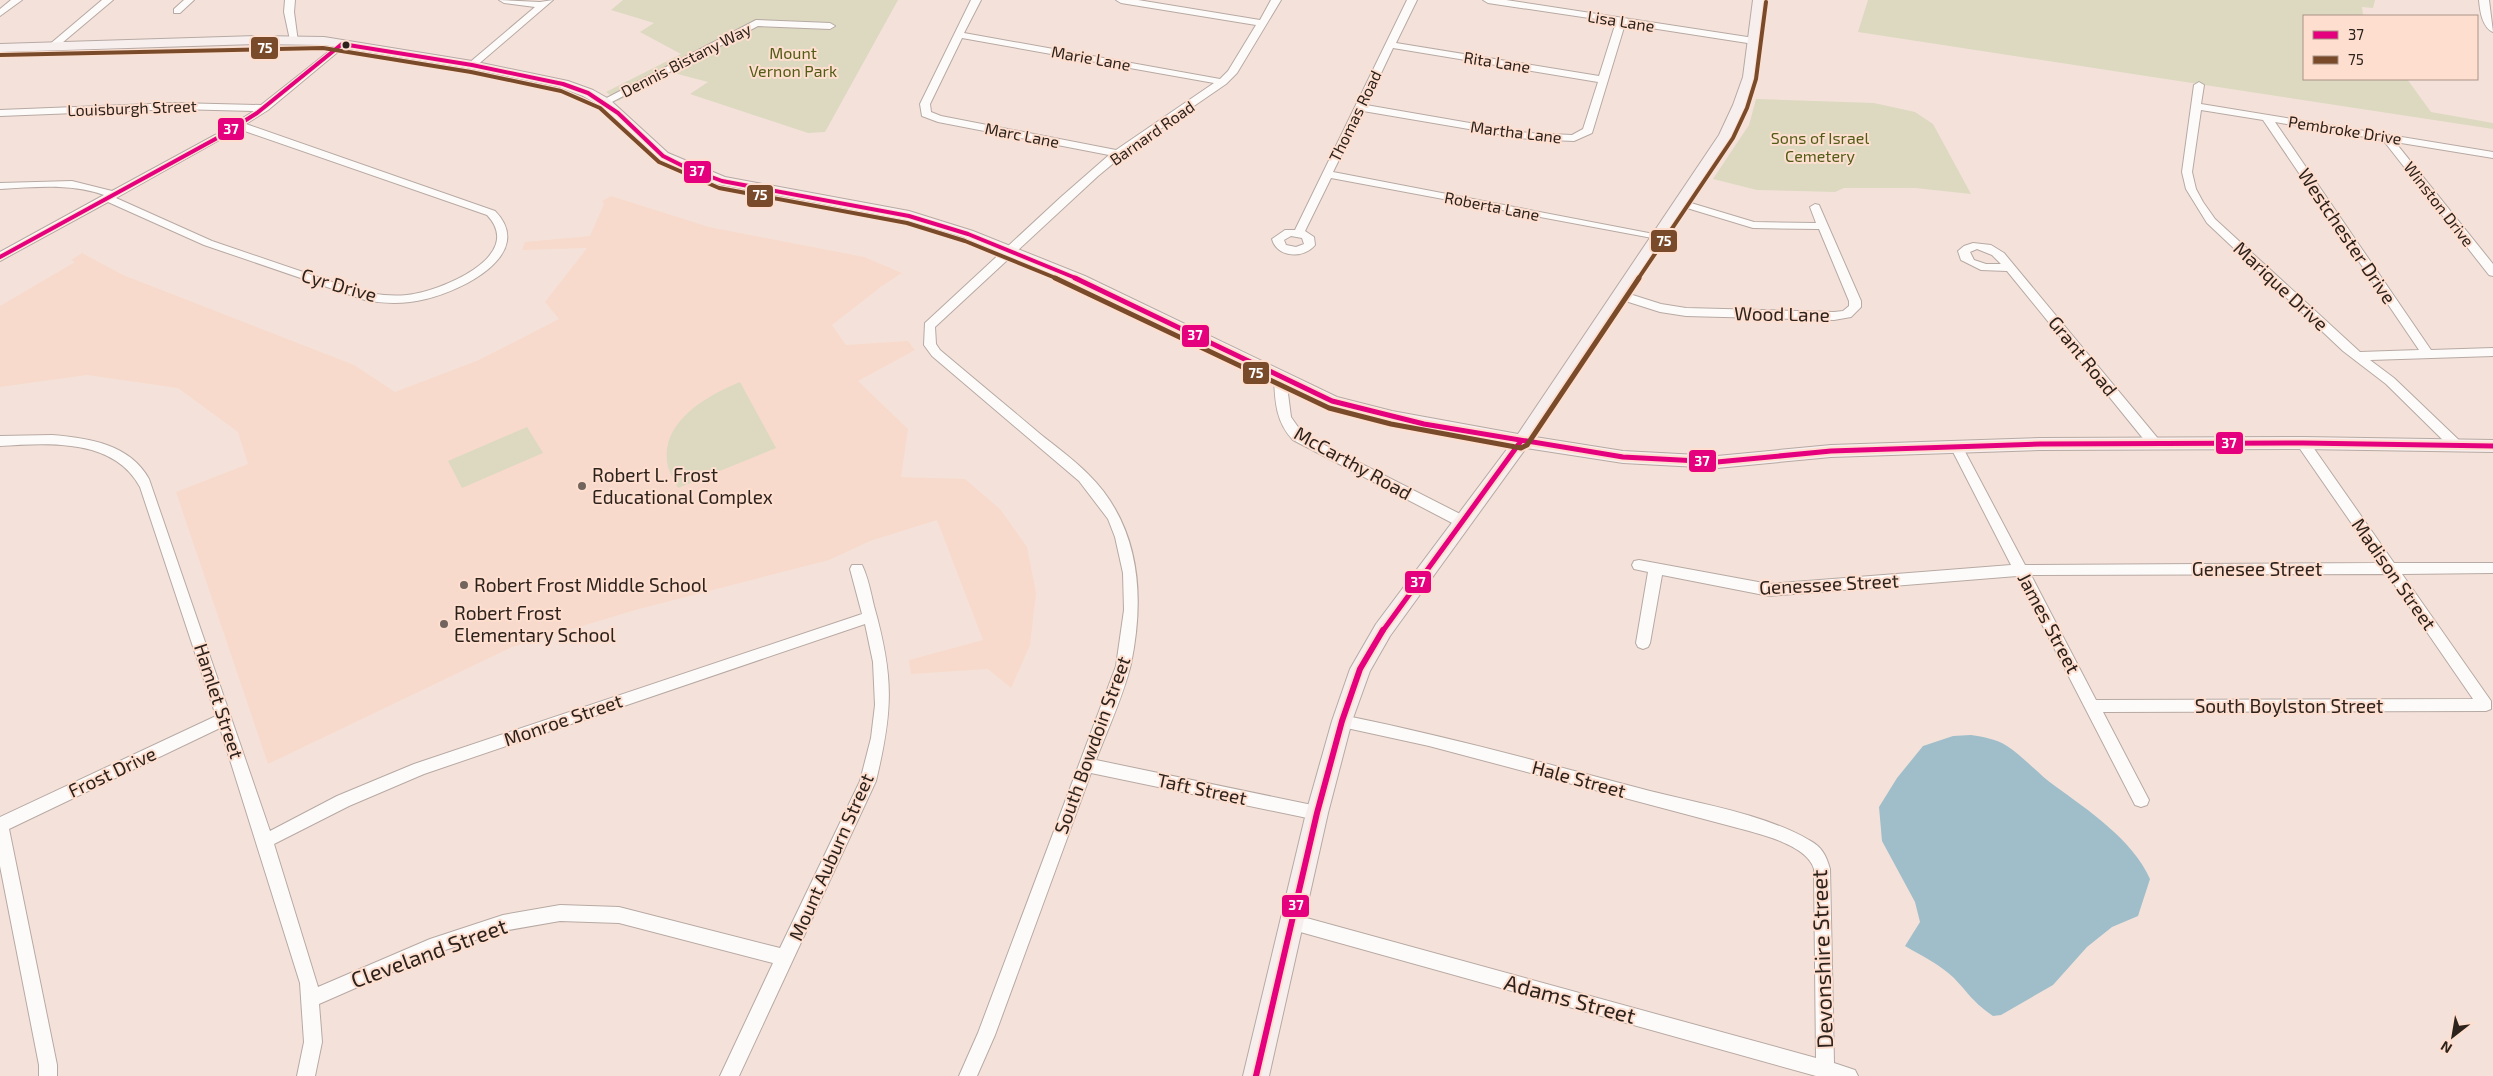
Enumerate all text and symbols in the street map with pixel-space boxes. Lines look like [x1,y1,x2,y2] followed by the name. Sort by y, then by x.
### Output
[1586,6,1656,35] street label: Lisa Lane
[2303,15,2478,80] legend
[618,18,754,101] street label: Dennis Bistany Way
[2348,25,2364,43] text: 37
[250,36,279,60] line badge: 75
[257,39,273,56] text: 75
[341,40,351,50] unlabelled marker
[1050,41,1132,74] street label: Marie Lane
[749,43,837,80] park label: Mount Vernon Park
[1462,47,1532,76] street label: Rita Lane
[2348,50,2364,68] text: 75
[1324,67,1385,164] street label: Thomas Road
[67,96,197,119] street label: Louisburgh Street
[1106,96,1198,169] street label: Barnard Road
[2287,111,2403,148] street label: Pembroke Drive
[1469,116,1563,147] street label: Martha Lane
[217,117,245,141] line badge: 37
[983,118,1061,151] street label: Marc Lane
[223,120,239,137] text: 37
[1771,128,1869,165] park label: Sons of Israel Cemetery
[2400,157,2478,250] street label: Winston Drive
[683,160,712,184] line badge: 37
[689,162,705,179] text: 37
[2293,163,2401,308] street label: Westchester Drive
[746,184,774,208] line badge: 75
[752,186,768,203] text: 75
[1443,187,1541,224] street label: Roberta Lane
[1650,229,1678,253] line badge: 75
[1656,232,1672,249] text: 75
[2229,236,2333,335] street label: Marique Drive
[299,263,379,306] street label: Cyr Drive
[1734,301,1830,326] street label: Wood Lane
[2044,311,2123,400] street label: Grant Road
[1181,324,1210,348] line badge: 37
[1187,326,1203,343] text: 37
[1242,361,1270,385] line badge: 75
[1248,364,1264,381] text: 75
[1290,421,1416,504] street label: McCarthy Road
[2215,431,2244,455] line badge: 37
[2221,434,2237,451] text: 37
[1688,449,1717,473] line badge: 37
[1694,452,1710,469] text: 37
[592,463,773,508] place label: Robert L. Frost Educational Complex
[576,480,588,492] marker: Robert L. Frost Educational Complex
[2347,513,2441,634] street label: Madison Street
[2192,557,2322,580] street label: Genesee Street
[1758,568,1900,599] street label: Genessee Street
[2013,569,2086,677] street label: James Street
[1404,570,1432,594] line badge: 37
[474,573,708,596] place label: Robert Frost Middle School
[1410,573,1426,590] text: 37
[458,579,470,591] marker: Robert Frost Middle School
[454,601,616,646] place label: Robert Frost Elementary School
[438,618,450,630] marker: Robert Frost Elementary School
[190,640,249,761] street label: Hamlet Street
[1049,653,1134,837] street label: South Bowdoin Street
[501,688,625,751] street label: Monroe Street
[2195,694,2383,717] street label: South Boylston Street
[64,741,159,802] street label: Frost Drive
[1530,755,1628,802] street label: Hale Street
[1155,768,1249,809] street label: Taft Street
[783,770,878,944] street label: Mount Auburn Street
[1805,869,1837,1049] street label: Devonshire Street
[1281,894,1310,918] line badge: 37
[1288,896,1304,913] text: 37
[347,912,510,992] street label: Cleveland Street
[1502,968,1639,1028] street label: Adams Street
[2428,1011,2478,1061] north arrow
[2437,1038,2455,1057] text: N

